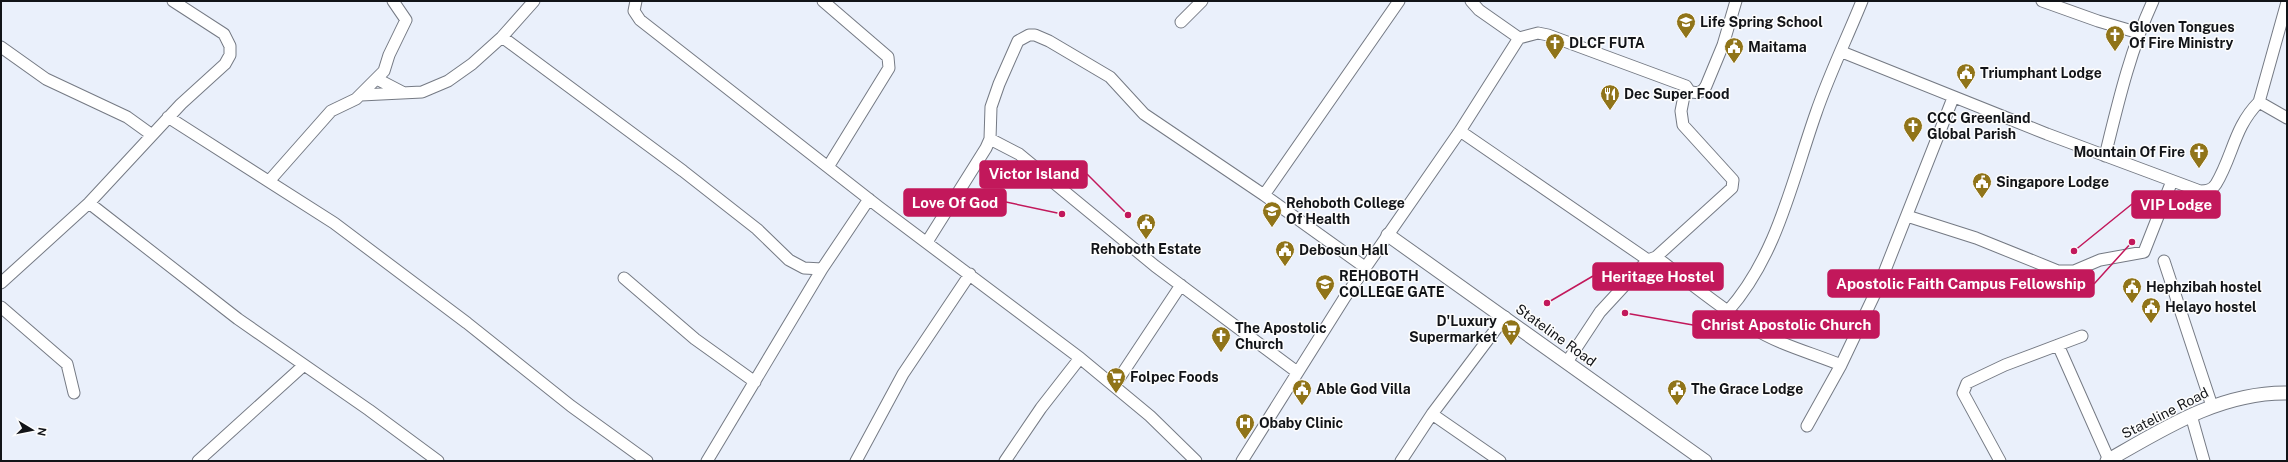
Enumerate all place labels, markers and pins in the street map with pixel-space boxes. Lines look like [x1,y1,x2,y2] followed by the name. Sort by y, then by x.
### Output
[1675,11,1697,39] school or university icon: Life Spring School
[1700,14,1823,30] place label: Life Spring School
[2129,19,2235,51] place label: Gloven Tongues Of Fire Ministry
[2104,24,2126,52] church icon: Gloven Tongues Of Fire Ministry
[1544,32,1566,60] church icon: DLCF FUTA
[1569,35,1645,51] place label: DLCF FUTA
[1723,36,1745,64] public building icon: Maitama
[1748,39,1807,55] place label: Maitama
[1955,62,1977,90] public building icon: Triumphant Lodge
[1980,65,2102,81] place label: Triumphant Lodge
[1599,83,1621,111] restaurant icon: Dec Super Food
[1624,86,1729,102] place label: Dec Super Food
[1927,110,2030,142] place label: CCC Greenland Global Parish
[1902,115,1924,143] church icon: CCC Greenland Global Parish
[2188,141,2210,169] church icon: Mountain Of Fire
[2073,144,2185,160] place label: Mountain Of Fire
[980,161,1087,188] callout: Victor Island
[1971,171,1993,199] public building icon: Singapore Lodge
[1996,174,2109,190] place label: Singapore Lodge
[904,189,1006,216] callout: Love Of God
[2132,191,2220,218] callout: VIP Lodge
[1286,195,1405,227] place label: Rehoboth College Of Health
[1261,200,1283,228] school or university icon: Rehoboth College Of Health
[1135,212,1157,240] public building icon: Rehoboth Estate
[1274,239,1296,267] public building icon: Debosun Hall
[1091,241,1201,257] place label: Rehoboth Estate
[1299,242,1389,258] place label: Debosun Hall
[1593,263,1723,290] callout: Heritage Hostel
[1339,268,1445,300] place label: REHOBOTH COLLEGE GATE
[1828,270,2094,297] callout: Apostolic Faith Campus Fellowship
[1314,273,1336,301] school or university icon: REHOBOTH COLLEGE GATE
[2121,276,2143,304] public building icon: Hephzibah hostel
[2146,279,2262,295] place label: Hephzibah hostel
[2140,296,2162,324] public building icon: Helayo hostel
[2165,299,2257,315] place label: Helayo hostel
[1693,311,1879,338] callout: Christ Apostolic Church
[1409,313,1497,345] place label: D'Luxury Supermarket
[1500,318,1522,346] supermarket icon: D'Luxury Supermarket
[1235,320,1327,352] place label: The Apostolic Church
[1210,325,1232,353] church icon: The Apostolic Church
[1105,366,1127,394] supermarket icon: Folpec Foods
[1130,369,1219,385] place label: Folpec Foods
[1291,378,1313,406] public building icon: Able God Villa
[1666,378,1688,406] public building icon: The Grace Lodge
[1316,381,1411,397] place label: Able God Villa
[1691,381,1803,397] place label: The Grace Lodge
[1234,412,1256,440] hospital icon: Obaby Clinic
[1259,415,1344,431] place label: Obaby Clinic

